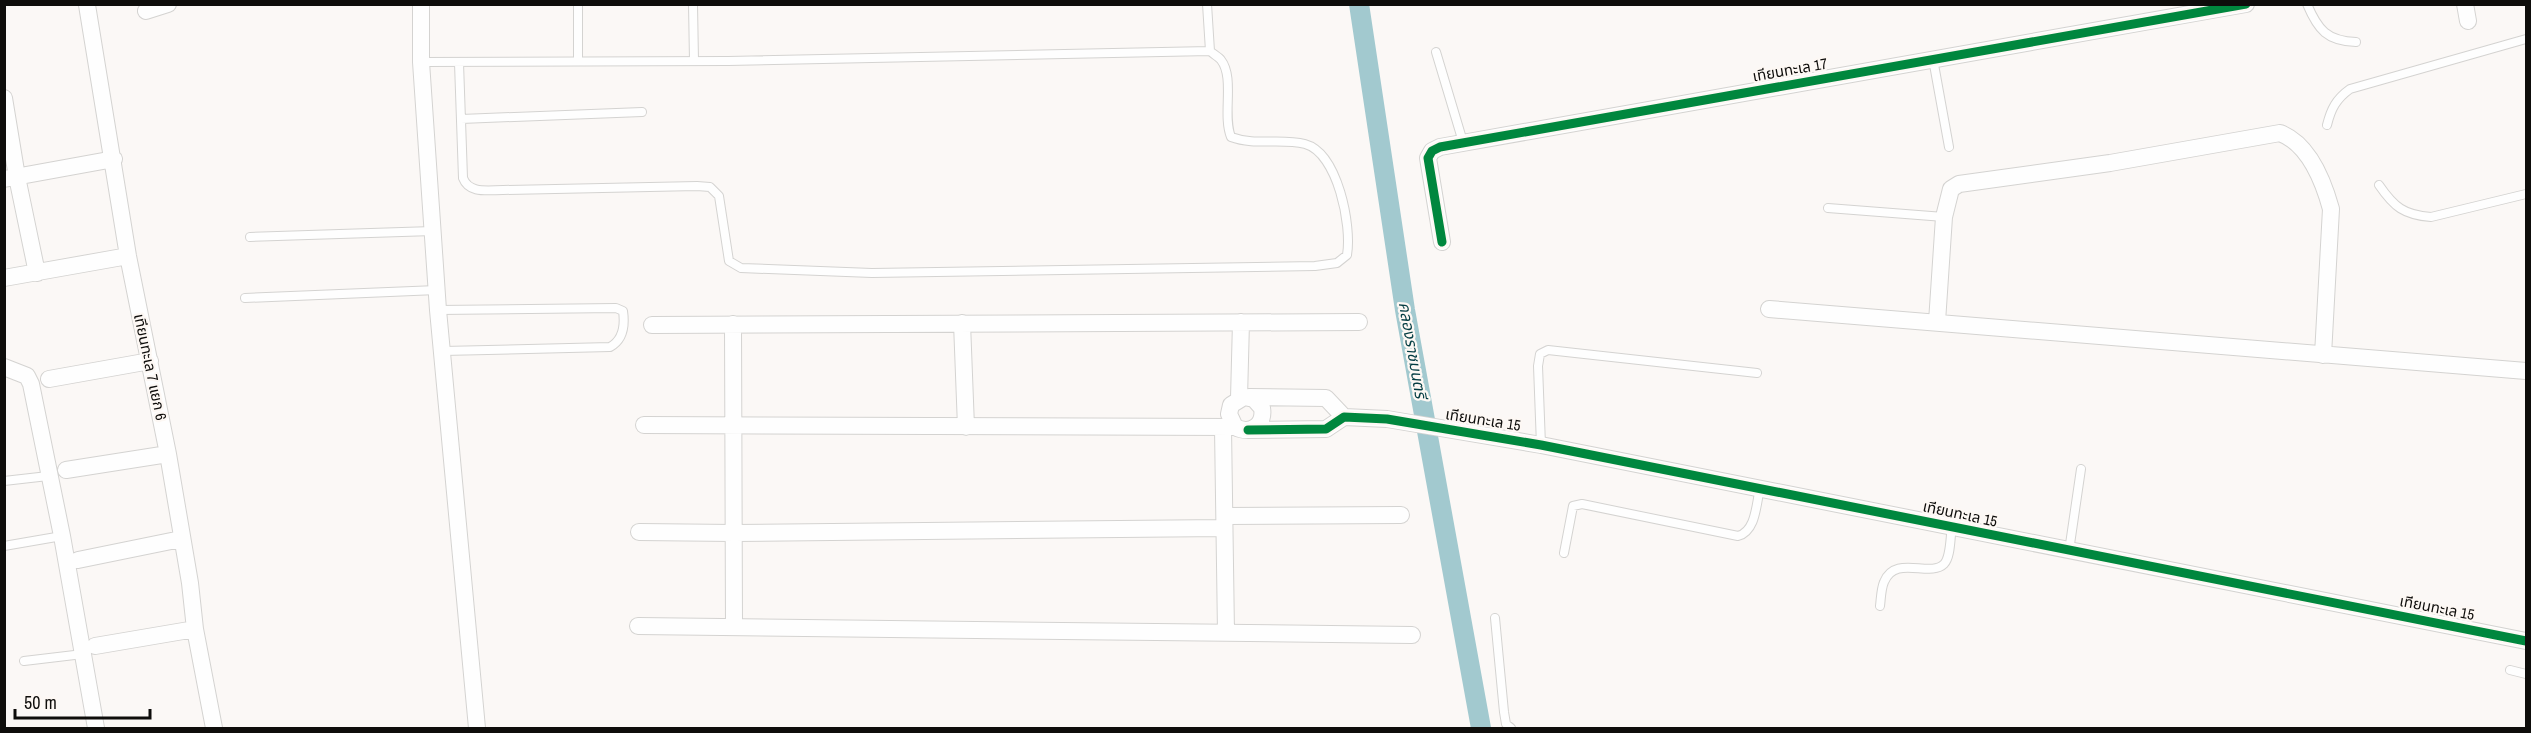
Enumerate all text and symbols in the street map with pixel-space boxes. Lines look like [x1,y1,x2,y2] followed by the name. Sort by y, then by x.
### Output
[1751,53,1829,86] street label: เทียนทะเล 17
[1394,300,1433,403] water label: คลองราชมนตรี
[129,312,172,422] street label: เทียนทะเล 7 แยก 6
[1444,403,1522,436] street label: เทียนทะเล 15
[1921,495,2000,532] street label: เทียนทะเล 15
[2398,590,2476,625] street label: เทียนทะเล 15
[15,682,150,720] scale bar
[24,690,57,715] text: 50 m

